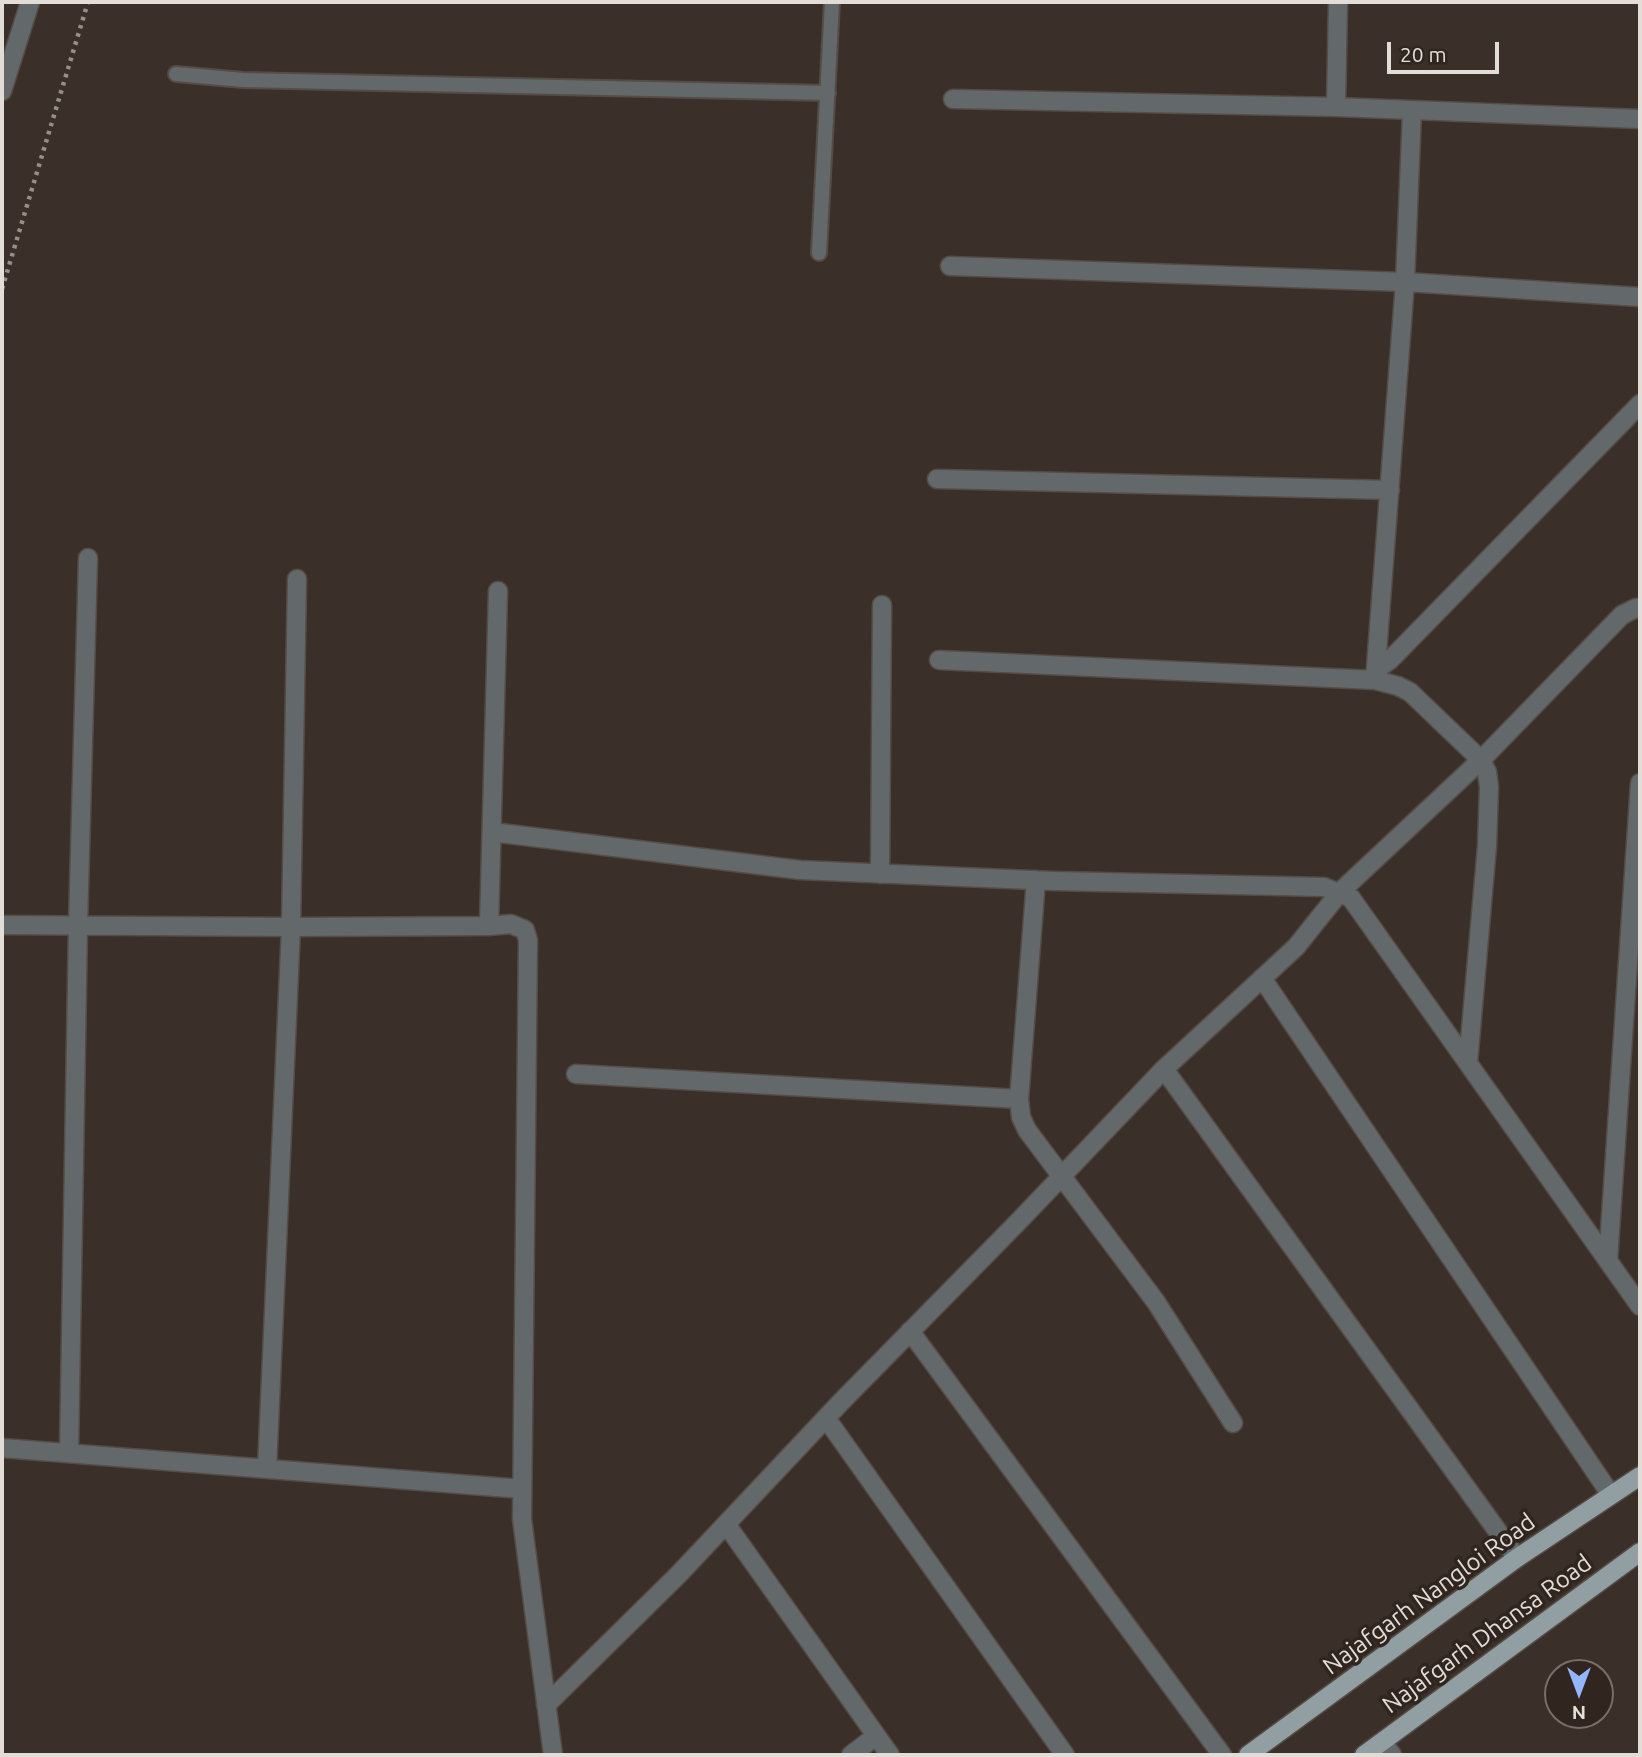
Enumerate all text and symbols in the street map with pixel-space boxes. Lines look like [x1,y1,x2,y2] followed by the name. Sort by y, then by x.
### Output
[1390,28,1502,72] scale bar
[1400,42,1447,66] text: 20 m
[1317,1507,1541,1681] street label: Najafgarh Nangloi Road
[1377,1548,1597,1720] street label: Najafgarh Dhansa Road
[1544,1659,1614,1729] north arrow

